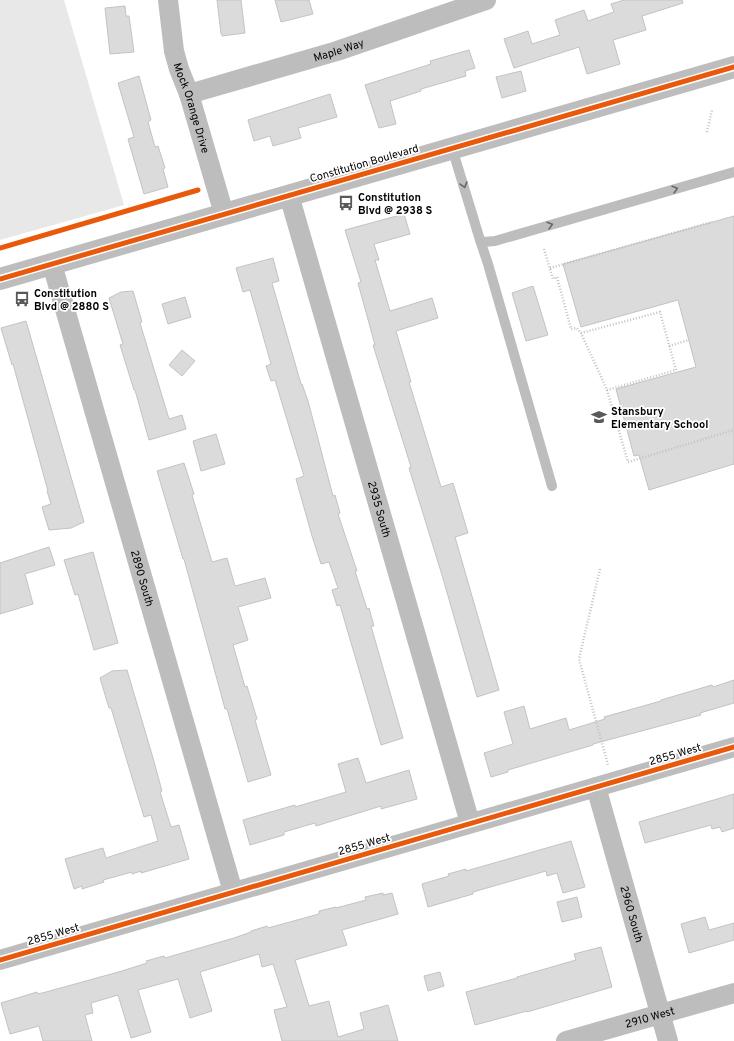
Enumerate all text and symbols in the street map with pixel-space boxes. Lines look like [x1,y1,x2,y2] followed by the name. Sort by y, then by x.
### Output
[312,36,366,65] street label: Maple Way
[170,61,212,155] street label: Mock Orange Drive
[308,142,420,186] street label: Constitution Boulevard
[459,182,468,189] one-way arrow
[671,185,678,194] one-way arrow
[358,191,433,218] place label: Constitution Blvd @ 2938 S
[337,194,355,212] bus stop icon: Constitution Blvd @ 2938 S
[547,221,554,230] one-way arrow
[34,287,109,314] place label: Constitution Blvd @ 2880 S
[13,290,31,308] bus stop icon: Constitution Blvd @ 2880 S
[611,405,708,432] place label: Stansbury Elementary School
[590,408,608,426] school or university icon: Stansbury Elementary School
[364,480,393,539] street label: 2935 South
[127,549,156,608] street label: 2890 South
[648,741,703,769] street label: 2855 West
[337,831,392,859] street label: 2855 West
[616,884,646,944] street label: 2960 South
[26,921,81,949] street label: 2855 West
[624,1004,676,1032] street label: 2910 West

